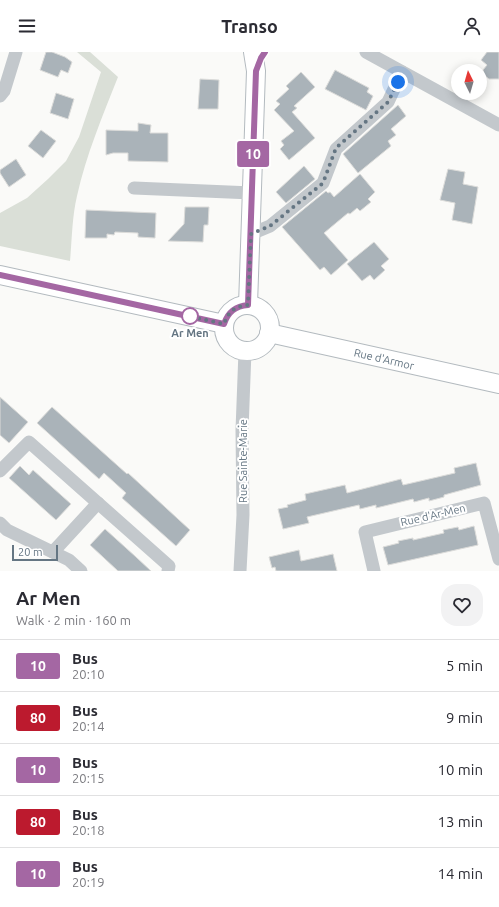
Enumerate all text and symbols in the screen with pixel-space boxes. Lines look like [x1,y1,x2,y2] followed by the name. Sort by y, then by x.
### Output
[16,15,38,37] icon: menu
[461,15,483,37] icon: person
[221,16,278,36] text: Transo
[451,64,487,100] north arrow
[451,64,487,100] map controls
[388,72,408,92] your location
[235,141,271,167] line badge: 10
[245,146,261,162] text: 10
[181,307,199,325] marker: Ar Men
[171,327,209,339] place label: Ar Men
[353,346,416,372] street label: Rue d'Armor
[237,419,249,503] street label: Rue Sainte-Marie
[399,502,467,528] street label: Rue d'Ar-Men
[12,543,58,562] scale bar
[18,546,42,558] text: 20 m
[441,584,483,626] button: heart
[16,587,81,609] text: Ar Men
[16,613,131,627] text: Walk · 2 min · 160 m
[72,650,98,667] text: Bus
[446,657,483,674] text: 5 min
[30,658,46,674] text: 10
[72,667,105,681] text: 20:10
[72,702,98,719] text: Bus
[446,709,483,726] text: 9 min
[30,710,46,726] text: 80
[72,719,105,733] text: 20:14
[72,754,98,771] text: Bus
[437,761,483,778] text: 10 min
[30,762,46,778] text: 10
[72,771,105,785] text: 20:15
[72,806,98,823] text: Bus
[437,813,483,830] text: 13 min
[30,814,46,830] text: 80
[72,823,105,837] text: 20:18
[72,858,98,875] text: Bus
[437,865,483,882] text: 14 min
[30,866,46,882] text: 10
[72,875,105,889] text: 20:19

